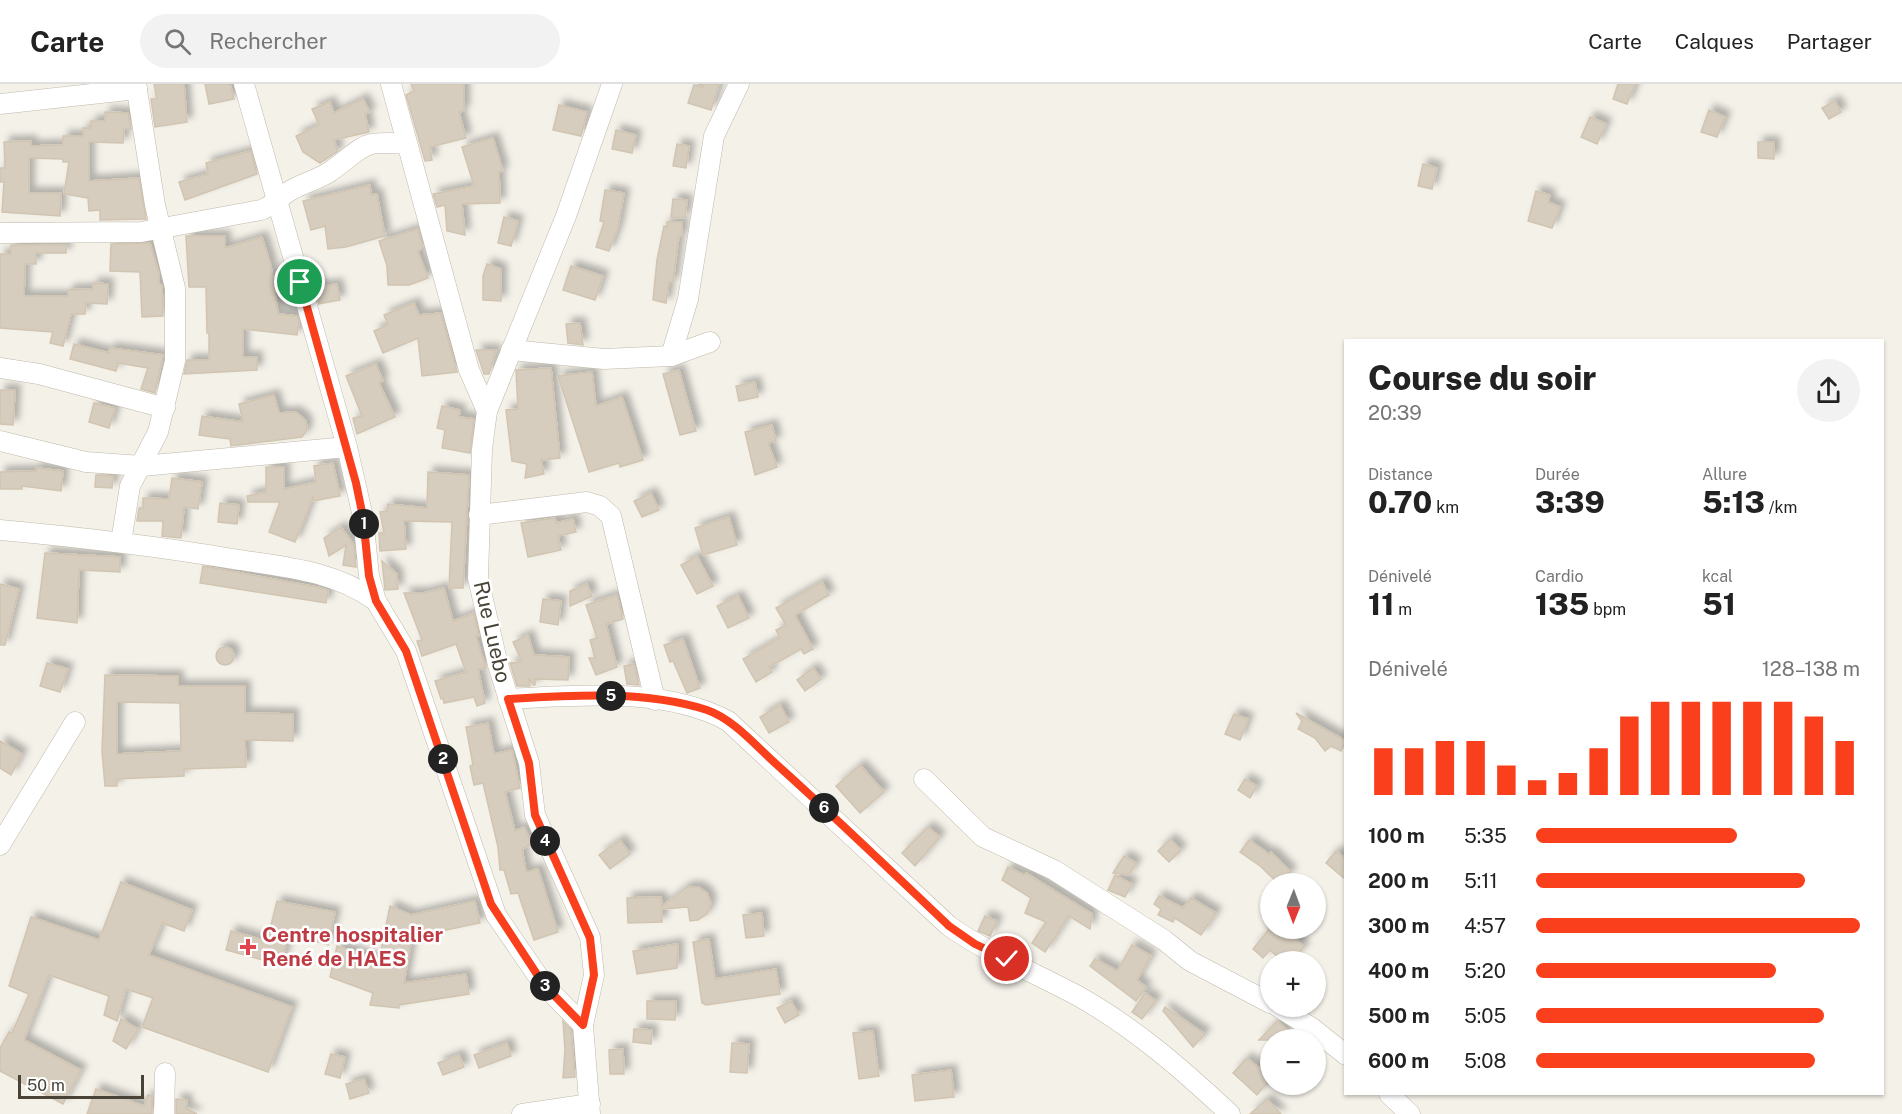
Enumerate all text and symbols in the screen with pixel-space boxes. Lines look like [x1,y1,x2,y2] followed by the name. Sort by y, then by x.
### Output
[140,14,560,68] search box
[30,25,104,58] text: Carte
[161,25,194,58] icon: search
[209,28,327,54] text: Rechercher
[1588,29,1642,54] text: Carte
[1675,29,1754,54] text: Calques
[1787,29,1872,54] text: Partager
[274,256,325,307] pin
[283,265,316,298] icon: arrive
[1368,359,1596,397] text: Course du soir
[1797,359,1860,422] button: share
[1368,401,1422,425] text: 20:39
[1368,465,1433,484] text: Distance
[1535,465,1580,484] text: Durée
[1702,465,1747,484] text: Allure
[1368,484,1432,520] text: 0.70
[1535,484,1605,520] text: 3:39
[1702,484,1765,520] text: 5:13
[1432,498,1459,517] text: km
[1765,498,1797,517] text: /km
[349,509,379,539] pin: 1
[361,514,367,533] text: 1
[1368,567,1432,586] text: Dénivelé
[1535,567,1584,586] text: Cardio
[1702,567,1733,586] text: kcal
[469,579,516,685] street label: Rue Luebo
[1368,586,1394,622] text: 11
[1535,586,1589,622] text: 135
[1702,586,1736,622] text: 51
[1394,600,1412,619] text: m
[1589,600,1626,619] text: bpm
[1368,657,1448,681] text: Dénivelé
[1762,657,1860,681] text: 128–138 m
[596,681,626,711] pin: 5
[606,686,616,705] text: 5
[428,744,458,774] pin: 2
[438,749,448,768] text: 2
[809,793,839,823] pin: 6
[819,798,829,817] text: 6
[1368,824,1425,848] text: 100 m
[1464,824,1507,848] text: 5:35
[530,826,560,856] pin: 4
[540,831,550,850] text: 4
[1368,869,1429,893] text: 200 m
[1464,869,1498,893] text: 5:11
[1260,873,1326,939] north arrow
[1260,873,1326,1095] map controls
[1368,914,1429,938] text: 300 m
[1464,914,1506,938] text: 4:57
[262,922,443,971] place label: Centre hospitalier René de HAES
[981,933,1032,984] pin
[239,938,257,956] marker: Centre hospitalier René de HAES
[990,942,1023,975] icon: check
[1260,951,1326,1017] button: +
[1368,959,1429,983] text: 400 m
[1464,959,1506,983] text: 5:20
[530,971,560,1001] pin: 3
[540,976,550,995] text: 3
[1368,1004,1430,1028] text: 500 m
[1464,1004,1506,1028] text: 5:05
[1260,1029,1326,1095] button: −
[1368,1049,1429,1073] text: 600 m
[1464,1049,1506,1073] text: 5:08
[18,1072,144,1100] scale bar
[27,1076,65,1095] text: 50 m

